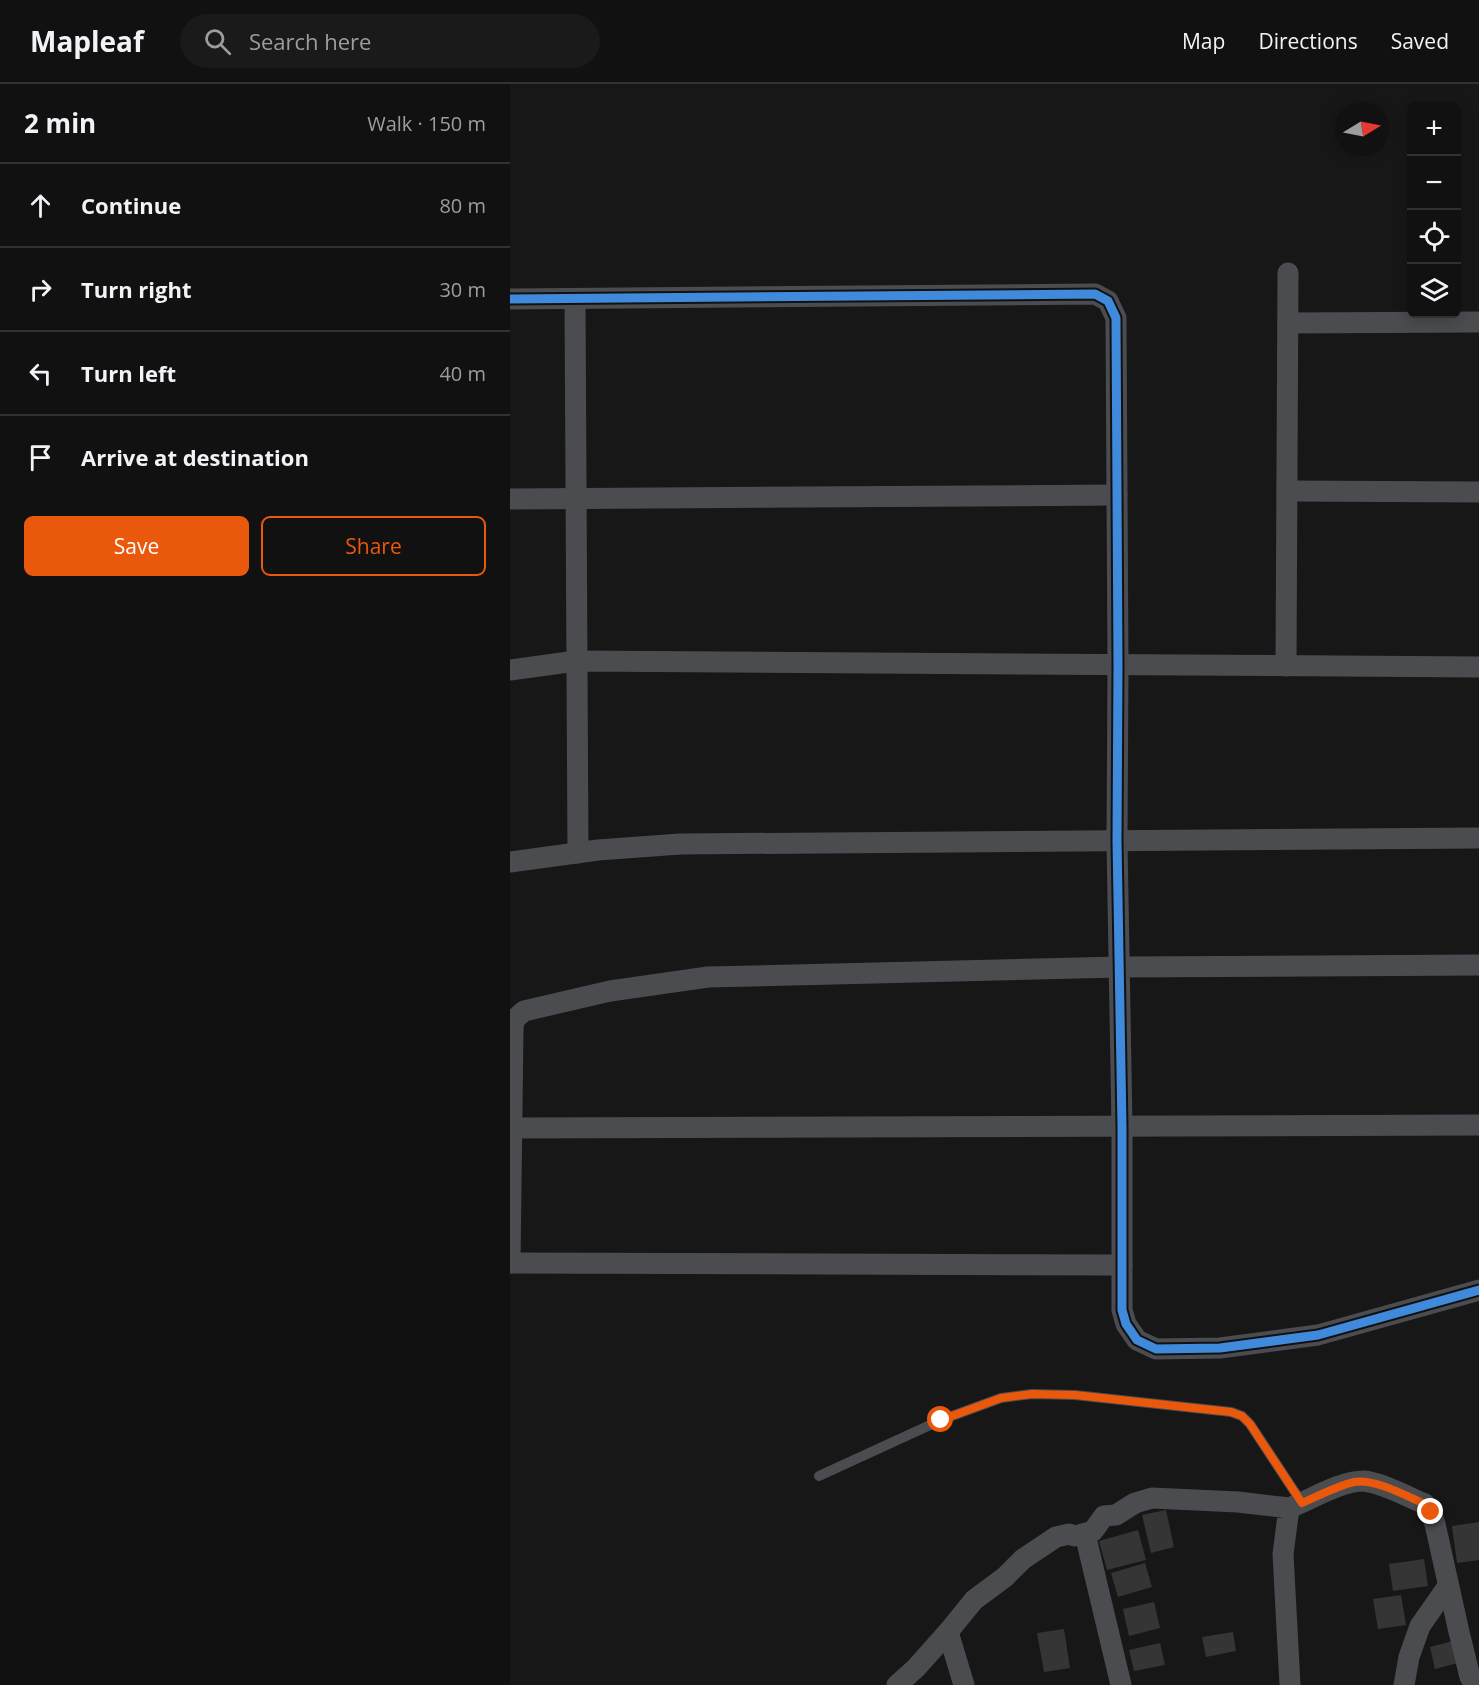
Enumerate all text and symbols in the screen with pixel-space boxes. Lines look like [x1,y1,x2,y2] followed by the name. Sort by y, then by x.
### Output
[180,14,600,68] search box
[30,22,144,60] text: Mapleaf
[201,25,234,58] icon: search
[249,26,371,56] text: Search here
[1182,27,1225,55] text: Map
[1258,27,1358,55] text: Directions
[1391,27,1449,55] text: Saved
[1335,102,1389,156] north arrow
[1407,102,1461,318] map controls
[1407,102,1461,156] button: +
[24,105,96,141] text: 2 min
[367,110,486,137] text: Walk · 150 m
[1407,156,1461,210] button: −
[24,189,57,222] icon: ahead
[81,190,181,220] text: Continue
[439,192,486,219] text: 80 m
[1407,210,1461,264] button: locate
[1407,264,1461,318] button: layers
[24,273,57,306] icon: right
[81,274,192,304] text: Turn right
[439,276,486,303] text: 30 m
[24,357,57,390] icon: left
[81,358,176,388] text: Turn left
[439,360,486,387] text: 40 m
[24,441,57,474] icon: arrive
[81,442,309,472] text: Arrive at destination
[24,516,249,576] button: Save
[261,516,486,576] button: Share
[927,1406,953,1432] route start
[1417,1498,1443,1524] route end

